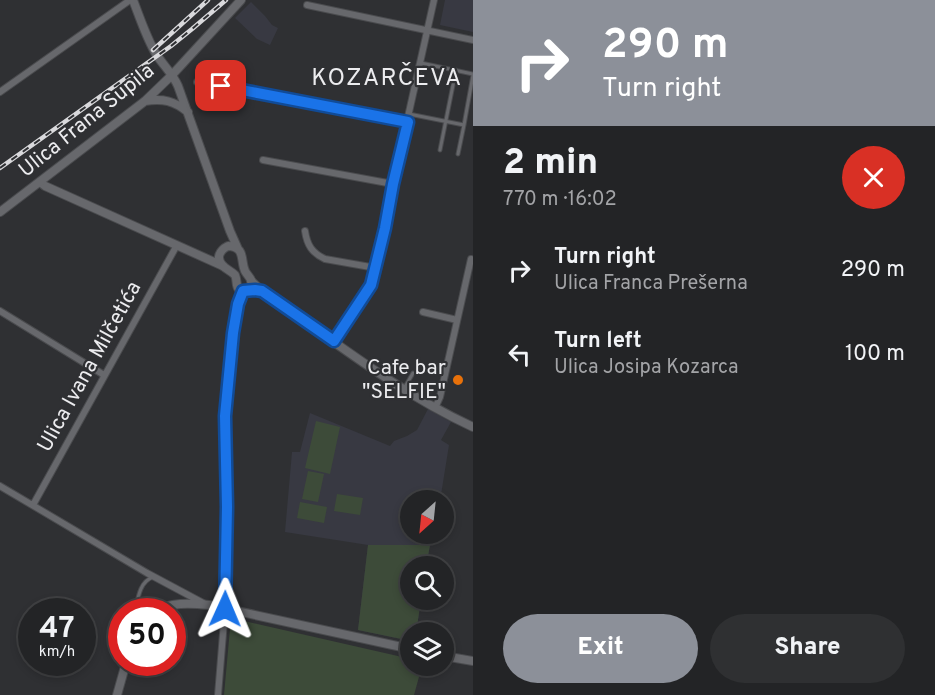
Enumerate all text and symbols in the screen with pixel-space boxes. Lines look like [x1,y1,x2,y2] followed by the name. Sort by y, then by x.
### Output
[602,20,729,73] text: 290 m
[503,24,581,102] icon: right
[14,58,160,184] street label: Ulica Frana Supila
[195,60,246,111] pin
[311,62,463,94] district label: KOZARČEVA
[204,69,237,102] icon: arrive
[602,72,721,106] text: Turn right
[503,141,598,187] text: 2 min
[842,146,905,209] button: close
[503,187,617,213] text: 770 m · 16:02
[554,244,656,271] text: Turn right
[503,254,536,287] icon: right
[841,257,905,284] text: 290 m
[554,271,748,297] text: Ulica Franca Prešerna
[32,277,148,457] street label: Ulica Ivana Milčetića
[554,328,642,355] text: Turn left
[503,338,536,371] icon: left
[845,341,905,368] text: 100 m
[362,355,446,406] place label: Cafe bar "SELFIE"
[554,355,738,381] text: Ulica Josipa Kozarca
[451,373,465,387] marker: Cafe bar "SELFIE"
[400,490,454,544] north arrow
[400,490,454,676] map controls
[400,556,454,610] button: search
[193,577,257,641] position arrow
[108,598,186,676] speed limit sign: 50
[39,611,75,648] text: 47
[503,614,698,683] button: Exit
[710,614,905,683] button: Share
[400,622,454,676] button: layers
[39,643,75,662] text: km/h

